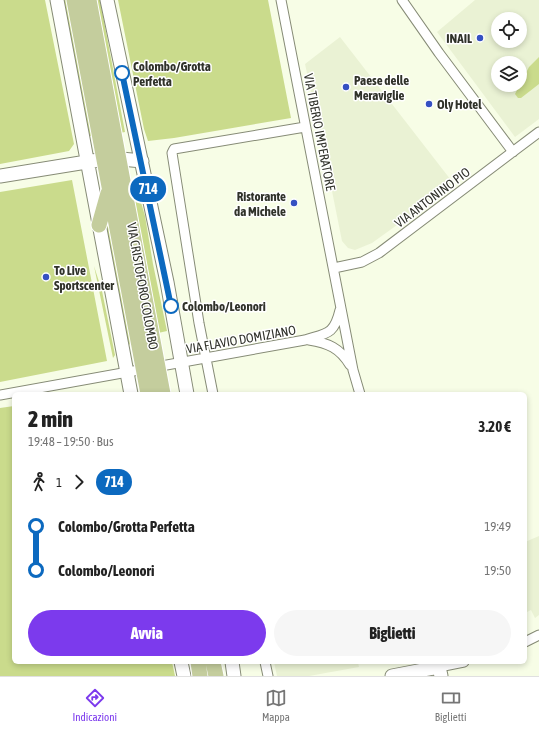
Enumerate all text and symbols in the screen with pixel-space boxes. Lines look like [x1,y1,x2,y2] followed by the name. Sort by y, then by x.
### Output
[491,12,527,92] map controls
[491,12,527,48] button: locate
[446,31,472,46] place label: INAIL
[475,33,485,43] marker: INAIL
[491,56,527,92] button: layers
[133,59,211,89] place label: Colombo/Grotta Perfetta
[114,65,130,81] marker: Colombo/Grotta Perfetta
[301,72,338,192] street label: VIA TIBERIO IMPERATORE
[354,73,409,103] place label: Paese delle Meraviglie
[341,82,351,92] marker: Paese delle Meraviglie
[437,97,482,112] place label: Oly Hotel
[424,99,434,109] marker: Oly Hotel
[392,164,473,231] street label: VIA ANTONINO PIO
[125,176,171,202] line badge: 714
[138,181,158,197] text: 714
[234,189,286,219] place label: Ristorante da Michele
[289,198,299,208] marker: Ristorante da Michele
[124,221,161,351] street label: VIA CRISTOFORO COLOMBO
[54,263,115,293] place label: To Live Sportscenter
[41,272,51,282] marker: To Live Sportscenter
[163,298,179,314] marker: Colombo/Leonori
[182,299,266,314] place label: Colombo/Leonori
[185,322,297,357] street label: VIA FLAVIO DOMIZIANO
[28,406,73,432] text: 2 min
[478,418,511,435] text: 3.20 €
[28,434,114,449] text: 19:48 – 19:50 · Bus
[28,471,50,493] icon: walk
[68,471,90,493] icon: forward
[104,474,124,490] text: 714
[56,475,62,490] text: 1
[58,518,195,535] text: Colombo/Grotta Perfetta
[484,519,511,534] text: 19:49
[58,562,155,579] text: Colombo/Leonori
[484,563,511,578] text: 19:50
[28,610,266,656] button: Avvia
[274,610,511,656] button: Biglietti
[72,687,117,723] tab: Indicazioni
[262,687,290,723] tab: Mappa
[435,687,467,723] tab: Biglietti

